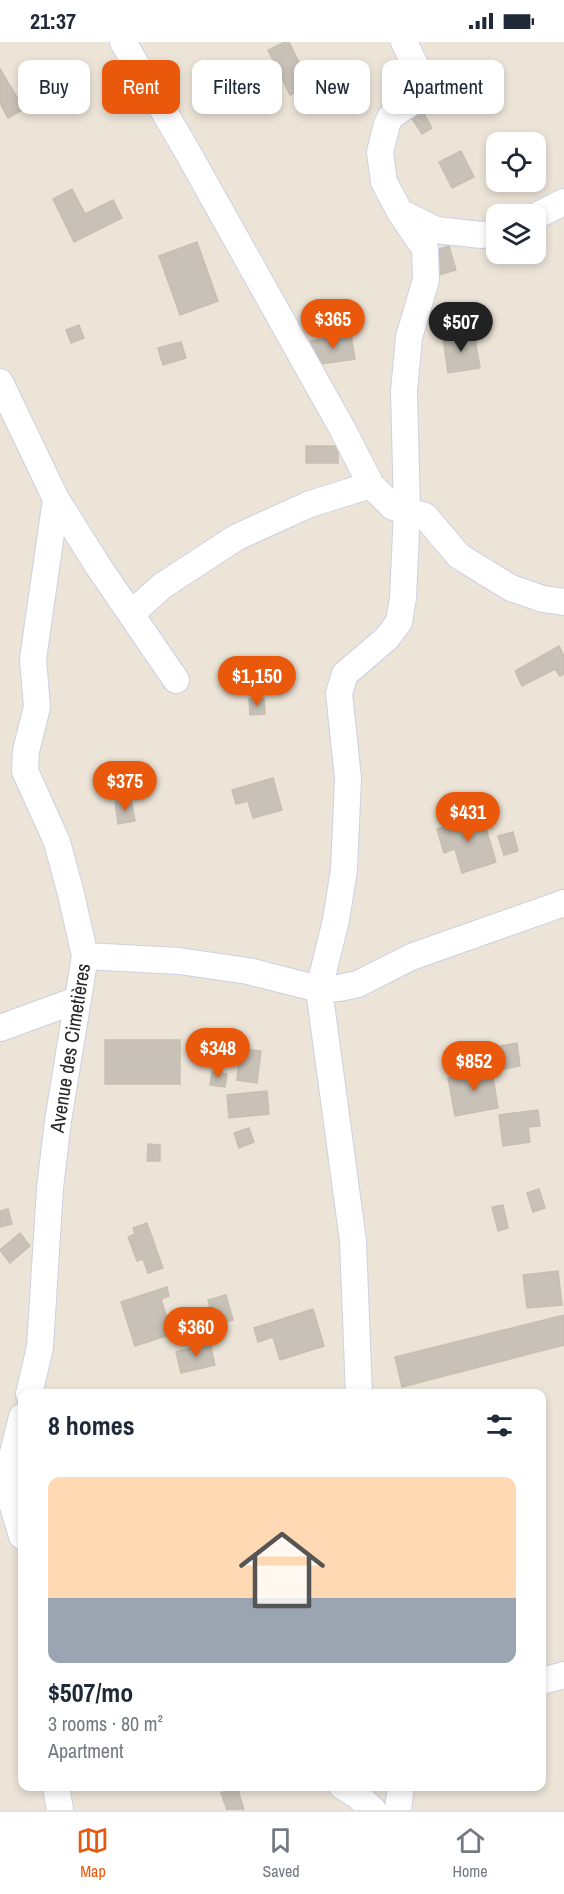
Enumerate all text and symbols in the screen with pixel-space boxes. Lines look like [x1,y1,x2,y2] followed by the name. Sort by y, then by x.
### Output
[30,6,76,36] text: 21:37
[18,60,90,114] chip: Buy
[102,60,180,114] chip: Rent
[192,60,282,114] chip: Filters
[294,60,370,114] chip: New
[382,60,504,114] chip: Apartment
[486,132,546,264] map controls
[486,132,546,192] button: locate
[486,204,546,264] button: layers
[297,299,369,350] pin: $365
[425,302,497,353] pin: $507
[315,305,351,332] text: $365
[443,308,479,335] text: $507
[208,656,306,707] pin: $1,150
[232,662,282,689] text: $1,150
[89,761,161,812] pin: $375
[107,767,143,794] text: $375
[432,792,504,843] pin: $431
[450,798,486,825] text: $431
[43,961,96,1136] street label: Avenue des Cimetières
[182,1028,254,1079] pin: $348
[200,1034,236,1061] text: $348
[438,1041,510,1092] pin: $852
[456,1047,492,1074] text: $852
[160,1307,232,1358] pin: $360
[178,1313,214,1340] text: $360
[48,1408,135,1443] text: 8 homes
[483,1409,516,1442] icon: filters
[228,1516,336,1624] icon: home
[48,1675,133,1710] text: $507/mo
[48,1710,163,1737] text: 3 rooms · 80 m²
[48,1737,124,1764] text: Apartment
[76,1824,109,1882] tab: Map
[262,1824,300,1882] tab: Saved
[453,1824,488,1882] tab: Home

